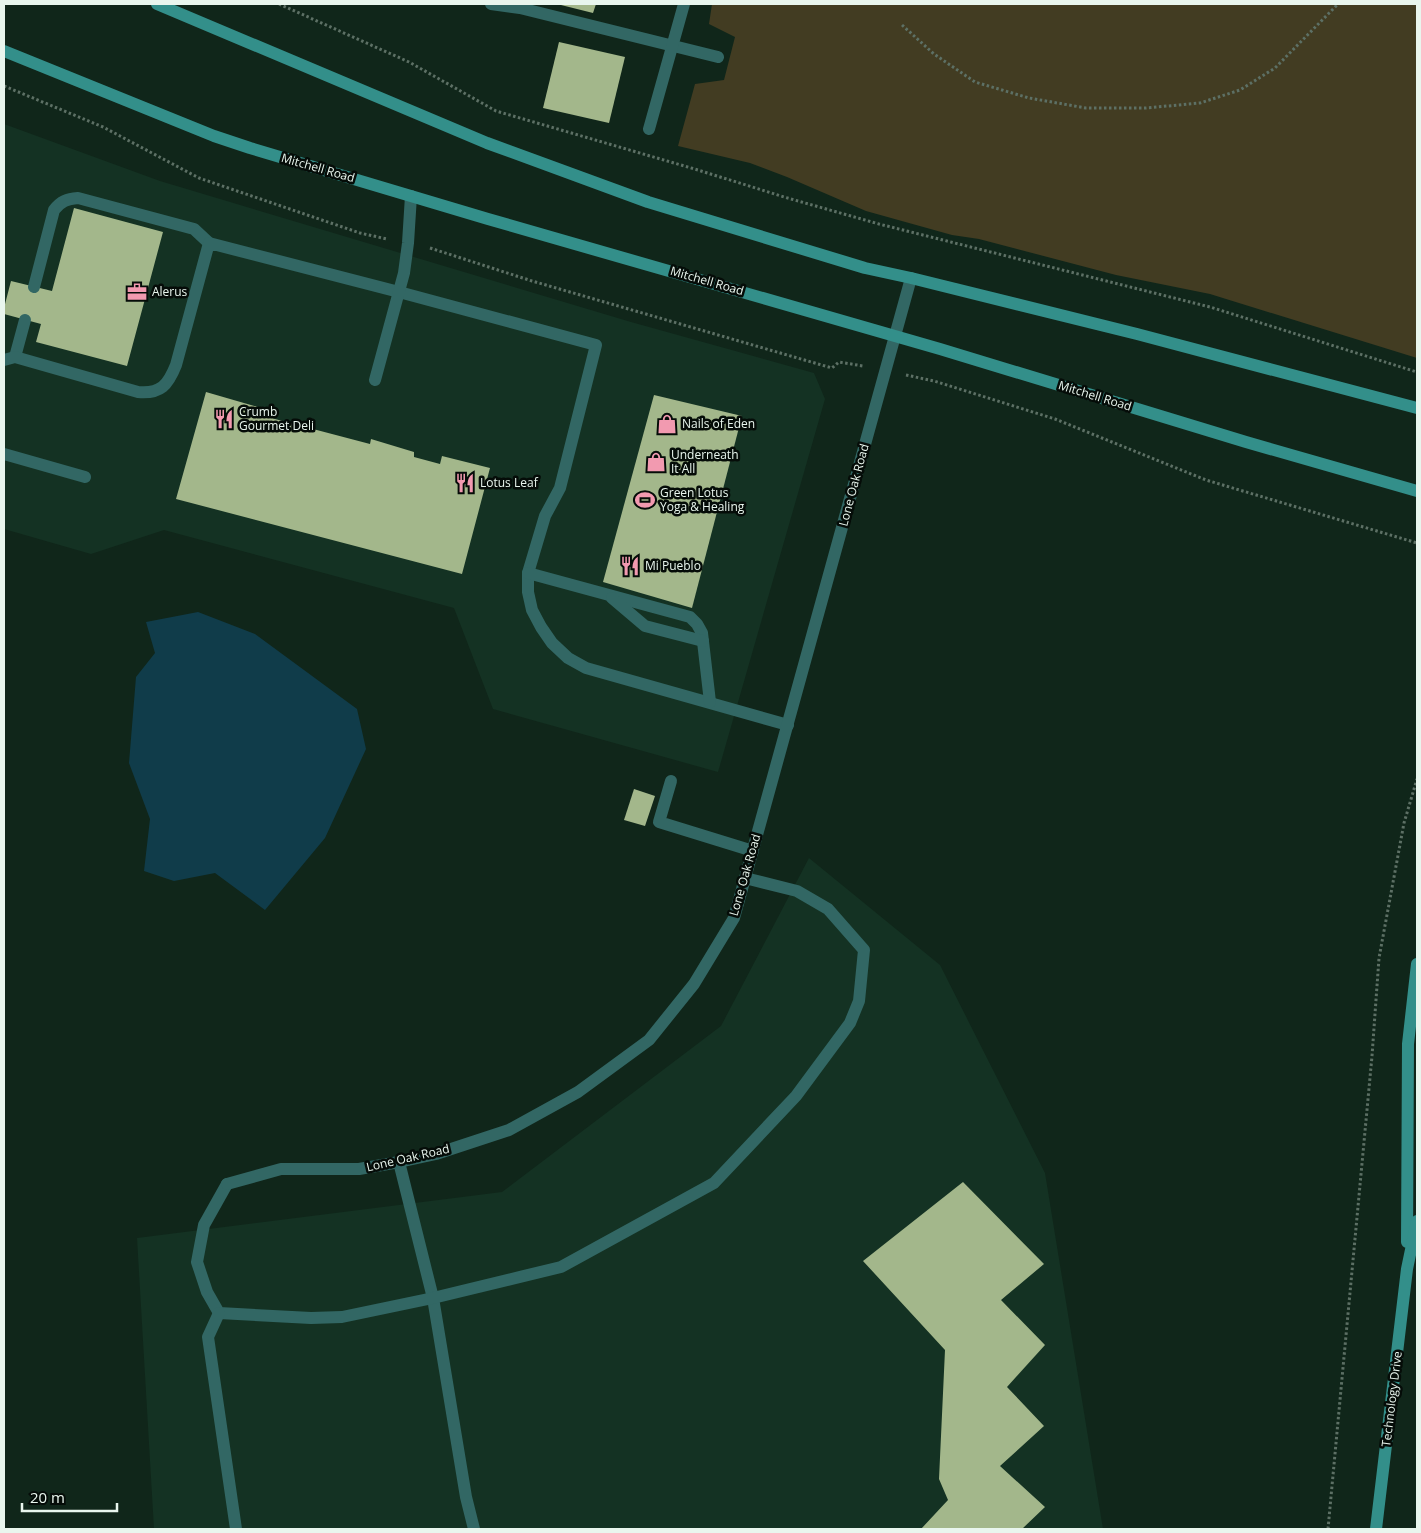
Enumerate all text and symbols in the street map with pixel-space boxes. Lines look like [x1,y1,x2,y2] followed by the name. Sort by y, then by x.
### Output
[279,149,357,186] street label: Mitchell Road
[668,262,746,299] street label: Mitchell Road
[126,281,148,303] office icon: Alerus
[152,283,188,300] place label: Alerus
[1056,376,1134,415] street label: Mitchell Road
[239,403,314,434] place label: Crumb Gourmet Deli
[213,408,235,430] restaurant icon: Crumb Gourmet Deli
[656,413,678,435] shop icon: Nails of Eden
[682,415,755,432] place label: Nails of Eden
[834,442,873,528] street label: Lone Oak Road
[671,446,739,477] place label: Underneath It All
[645,451,667,473] shop icon: Underneath It All
[454,472,476,494] restaurant icon: Lotus Leaf
[480,474,539,491] place label: Lotus Leaf
[660,484,745,515] place label: Green Lotus Yoga & Healing
[634,489,656,511] sports icon: Green Lotus Yoga & Healing
[619,555,641,577] restaurant icon: Mi Pueblo
[645,557,701,574] place label: Mi Pueblo
[725,832,764,918] street label: Lone Oak Road
[365,1140,451,1175] street label: Lone Oak Road
[1377,1350,1406,1448] street label: Technology Drive
[22,1480,118,1512] scale bar
[30,1487,65,1507] text: 20 m

